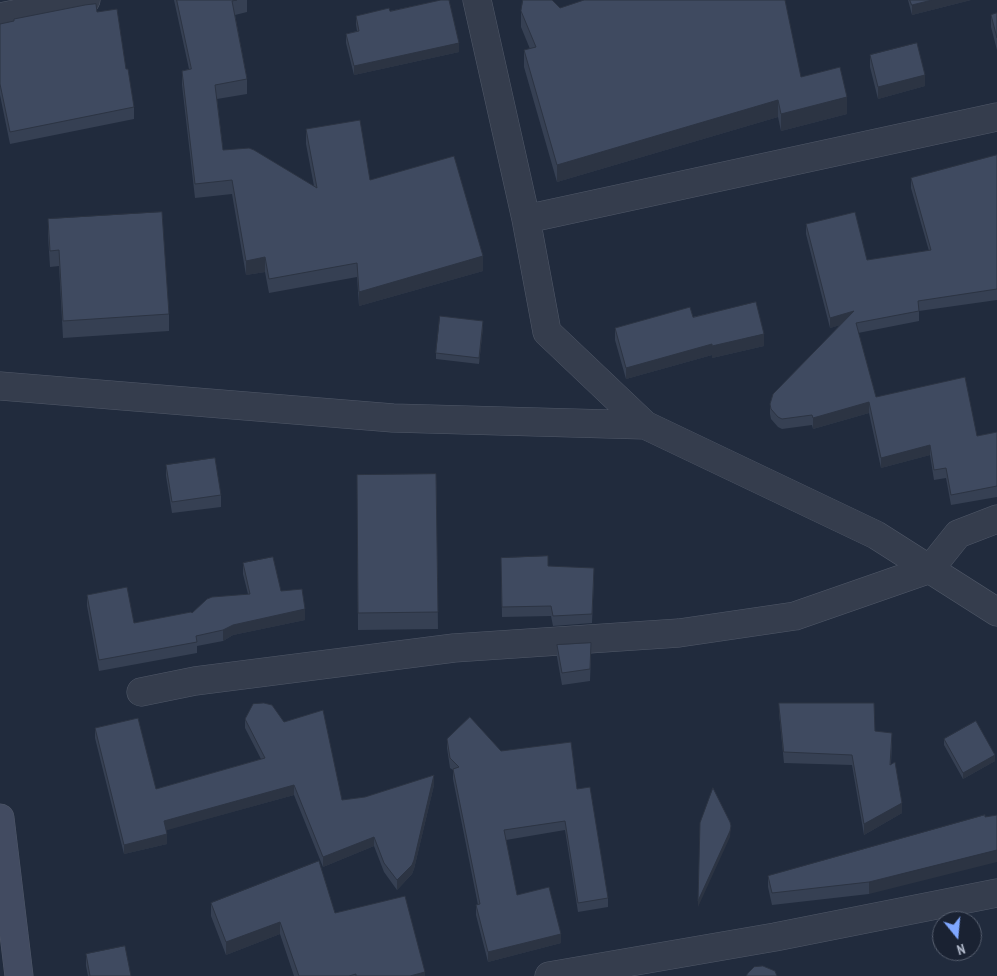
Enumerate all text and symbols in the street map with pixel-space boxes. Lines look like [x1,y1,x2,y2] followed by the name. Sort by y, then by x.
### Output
[932,911,982,961] north arrow
[955,940,967,959] text: N

